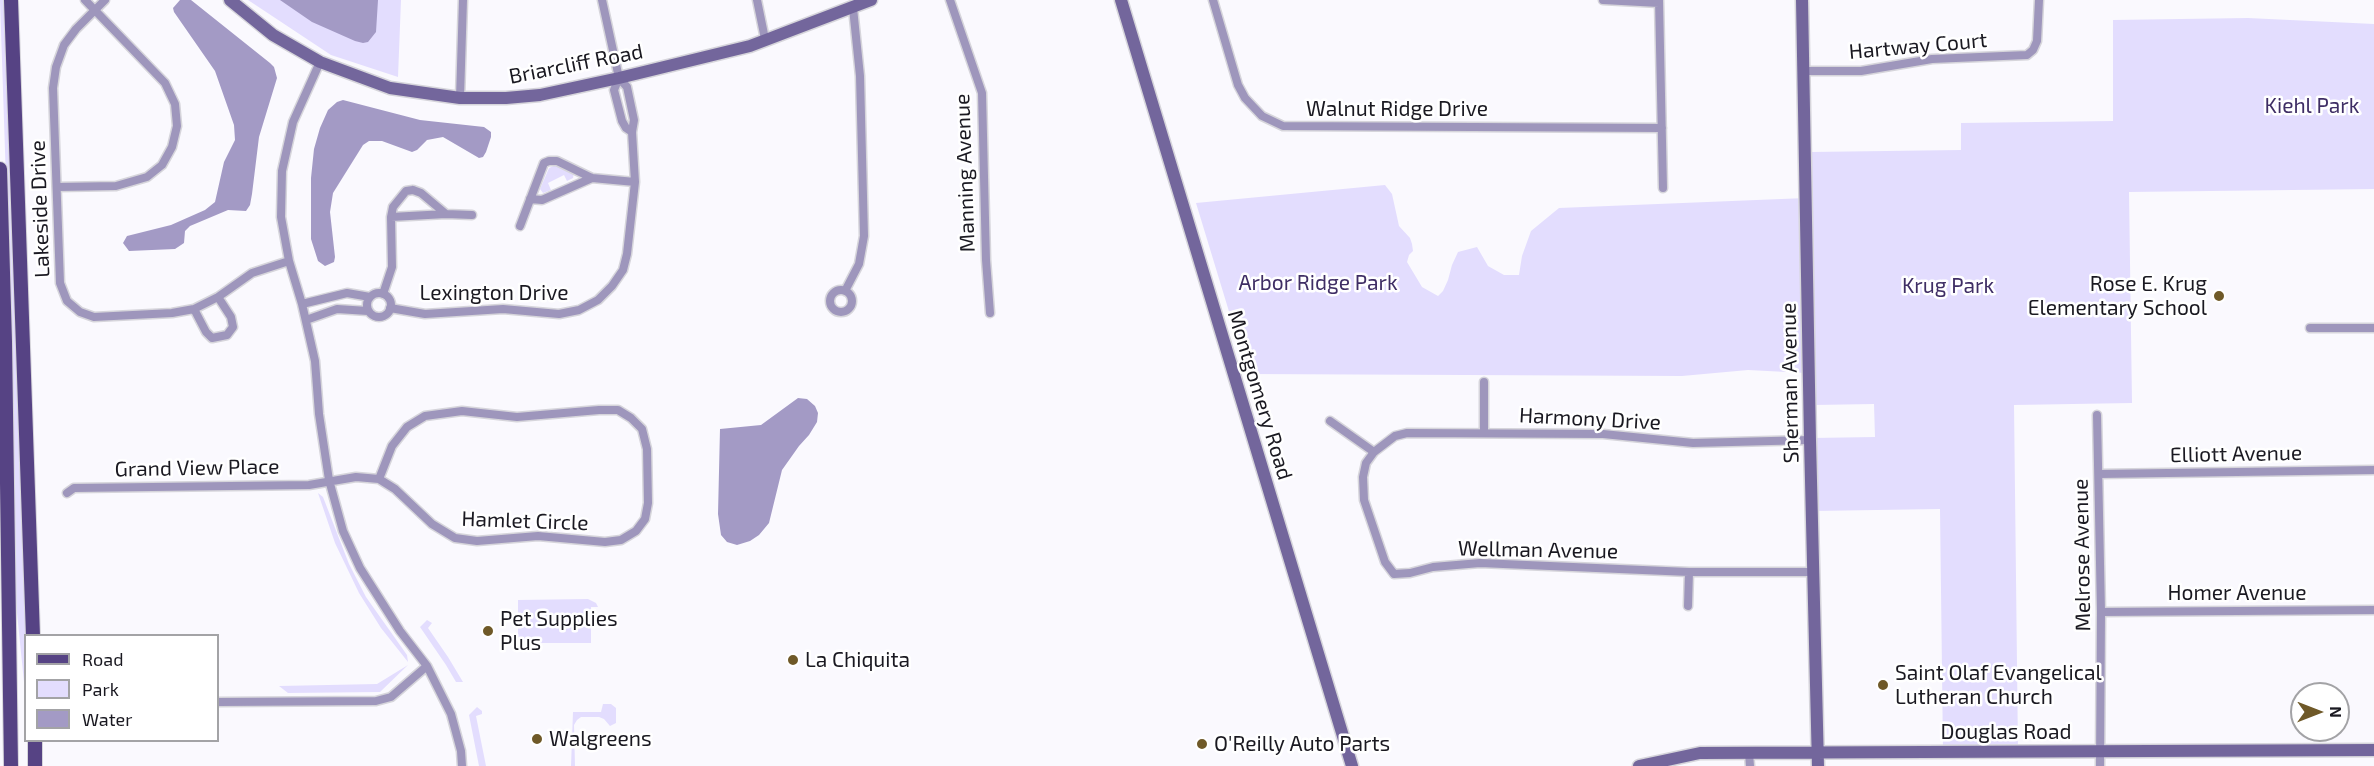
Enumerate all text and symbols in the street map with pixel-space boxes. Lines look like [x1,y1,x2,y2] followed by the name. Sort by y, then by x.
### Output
[1848,27,1988,65] street label: Hartway Court
[507,39,645,89] street label: Briarcliff Road
[950,93,980,253] street label: Manning Avenue
[2265,93,2359,119] park label: Kiehl Park
[1306,96,1488,122] street label: Walnut Ridge Drive
[25,140,55,278] street label: Lakeside Drive
[1238,270,1398,296] park label: Arbor Ridge Park
[2028,271,2207,321] place label: Rose E. Krug Elementary School
[1902,273,1994,299] park label: Krug Park
[420,280,568,306] street label: Lexington Drive
[2212,289,2226,303] marker: Rose E. Krug Elementary School
[1776,302,1804,464] street label: Sherman Avenue
[1222,307,1298,483] street label: Montgomery Road
[1518,403,1662,435] street label: Harmony Drive
[2170,440,2302,468] street label: Elliott Avenue
[114,454,280,482] street label: Grand View Place
[2068,478,2096,632] street label: Melrose Avenue
[461,506,589,536] street label: Hamlet Circle
[1458,536,1618,564] street label: Wellman Avenue
[2167,580,2307,606] street label: Homer Avenue
[500,606,618,656] place label: Pet Supplies Plus
[481,624,495,638] marker: Pet Supplies Plus
[24,634,219,742] legend
[805,647,910,673] place label: La Chiquita
[82,648,123,670] text: Road
[786,653,800,667] marker: La Chiquita
[1895,660,2102,710] place label: Saint Olaf Evangelical Lutheran Church
[82,678,119,700] text: Park
[1876,678,1890,692] marker: Saint Olaf Evangelical Lutheran Church
[2290,682,2350,742] north arrow
[2327,706,2346,718] text: N
[82,708,132,730] text: Water
[1940,719,2072,745] street label: Douglas Road
[549,726,652,752] place label: Walgreens
[1214,731,1390,757] place label: O'Reilly Auto Parts
[530,732,544,746] marker: Walgreens
[1195,737,1209,751] marker: O'Reilly Auto Parts

